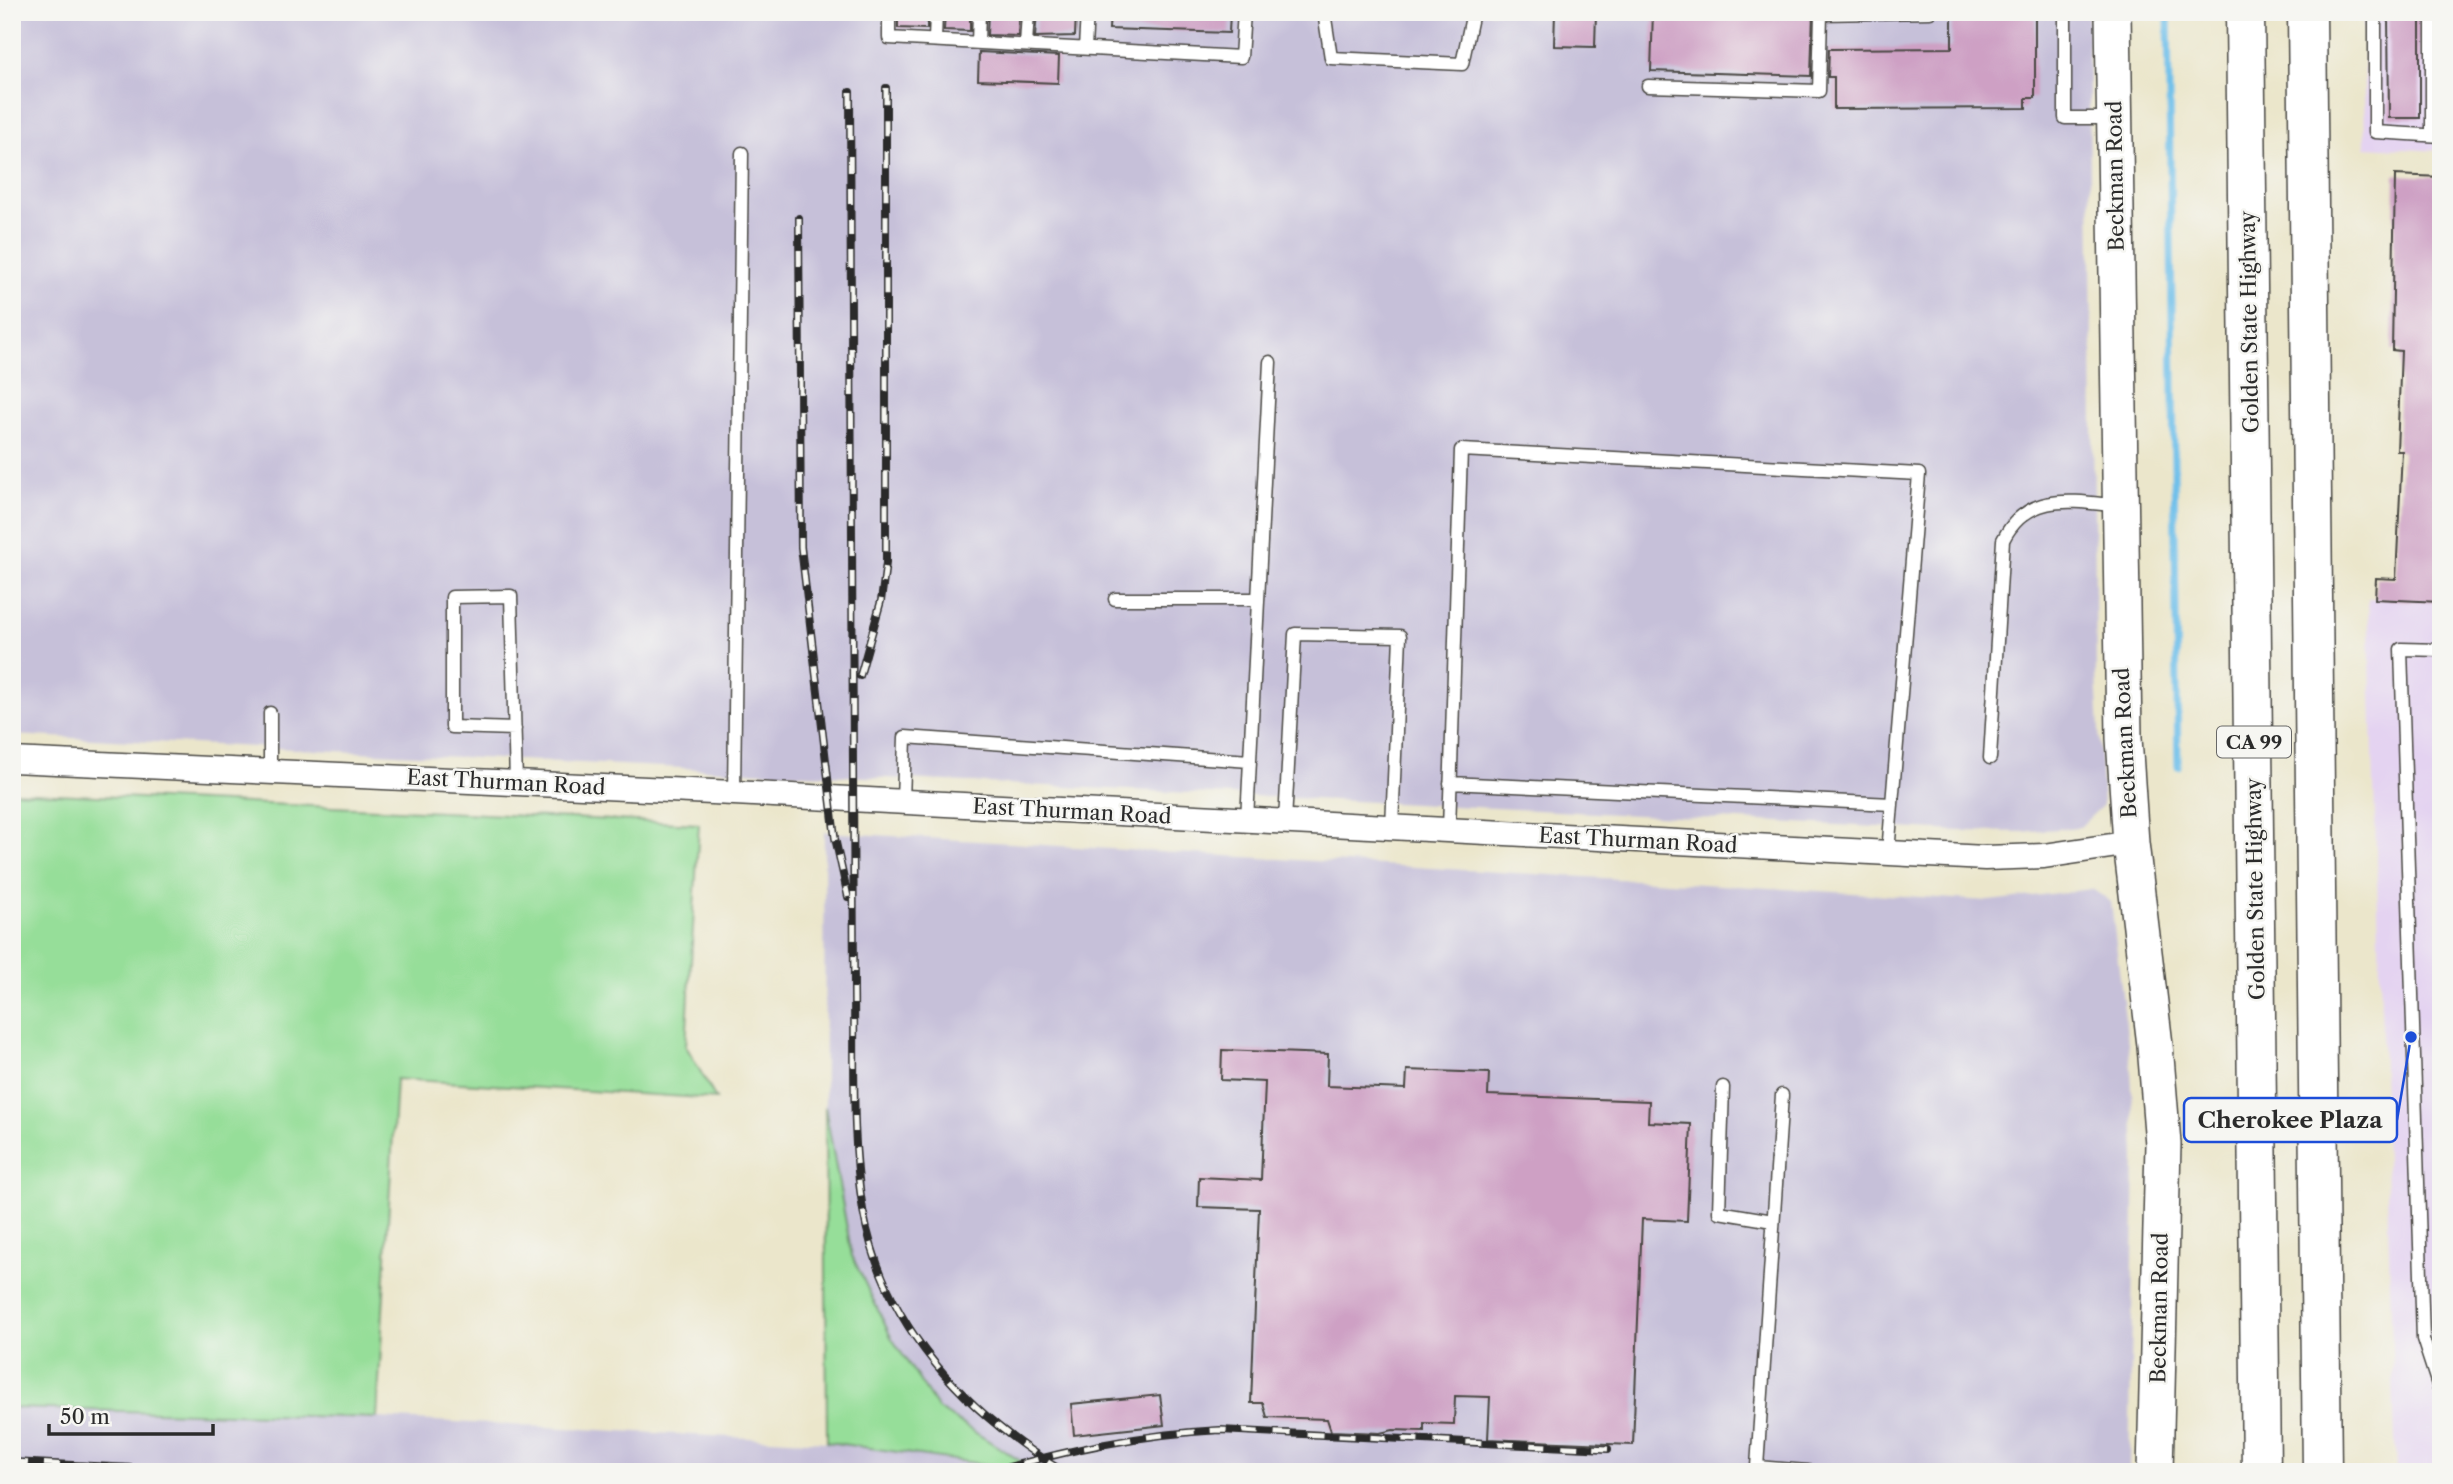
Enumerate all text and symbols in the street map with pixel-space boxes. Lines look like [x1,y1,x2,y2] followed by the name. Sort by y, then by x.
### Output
[2101,100,2129,252] street label: Beckman Road
[2235,210,2263,433] street label: Golden State Highway
[2109,667,2141,819] street label: Beckman Road
[2217,726,2291,758] road number: CA 99
[406,764,606,800] street label: East Thurman Road
[2241,777,2269,1000] street label: Golden State Highway
[972,793,1172,829] street label: East Thurman Road
[1538,822,1738,858] street label: East Thurman Road
[2184,1098,2397,1142] callout: Cherokee Plaza
[2198,1106,2383,1134] text: Cherokee Plaza
[2145,1232,2173,1384] street label: Beckman Road
[49,1393,214,1437] scale bar
[60,1404,110,1429] text: 50 m

